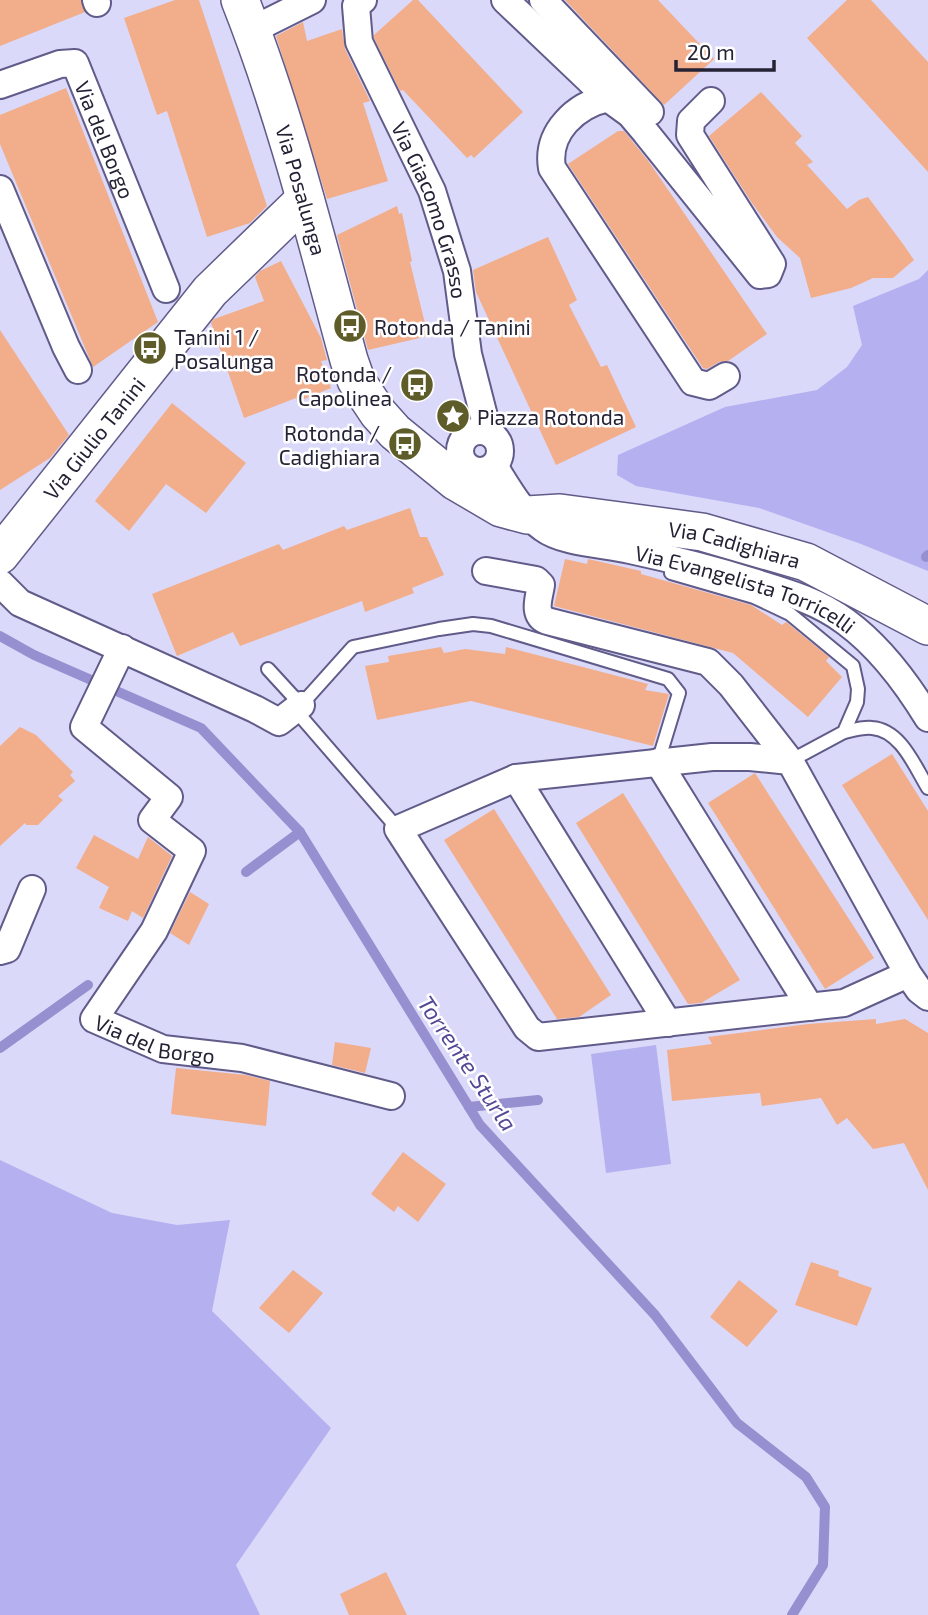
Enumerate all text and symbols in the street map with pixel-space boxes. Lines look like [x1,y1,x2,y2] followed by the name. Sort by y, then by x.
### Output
[676,28,774,72] scale bar
[687,39,735,64] text: 20 m
[71,77,141,202] street label: Via del Borgo
[387,117,473,300] street label: Via Giacomo Grasso
[272,122,333,258] street label: Via Posalunga
[331,307,369,345] bus stop icon: Rotonda / Tanini
[374,314,531,339] place label: Rotonda / Tanini
[174,324,274,373] place label: Tanini 1 / Posalunga
[131,329,169,367] bus stop icon: Tanini 1 / Posalunga
[296,361,392,410] place label: Rotonda / Capolinea
[398,366,436,404] bus stop icon: Rotonda / Capolinea
[37,372,149,504] street label: Via Giulio Tanini
[434,397,472,435] place icon: Piazza Rotonda
[477,404,624,429] place label: Piazza Rotonda
[279,420,380,469] place label: Rotonda / Cadighiara
[386,425,424,463] bus stop icon: Rotonda / Cadighiara
[667,515,804,572] street label: Via Cadighiara
[633,539,861,638] street label: Via Evangelista Torricelli
[412,990,524,1136] water label: Torrente Sturla
[91,1009,216,1067] street label: Via del Borgo

